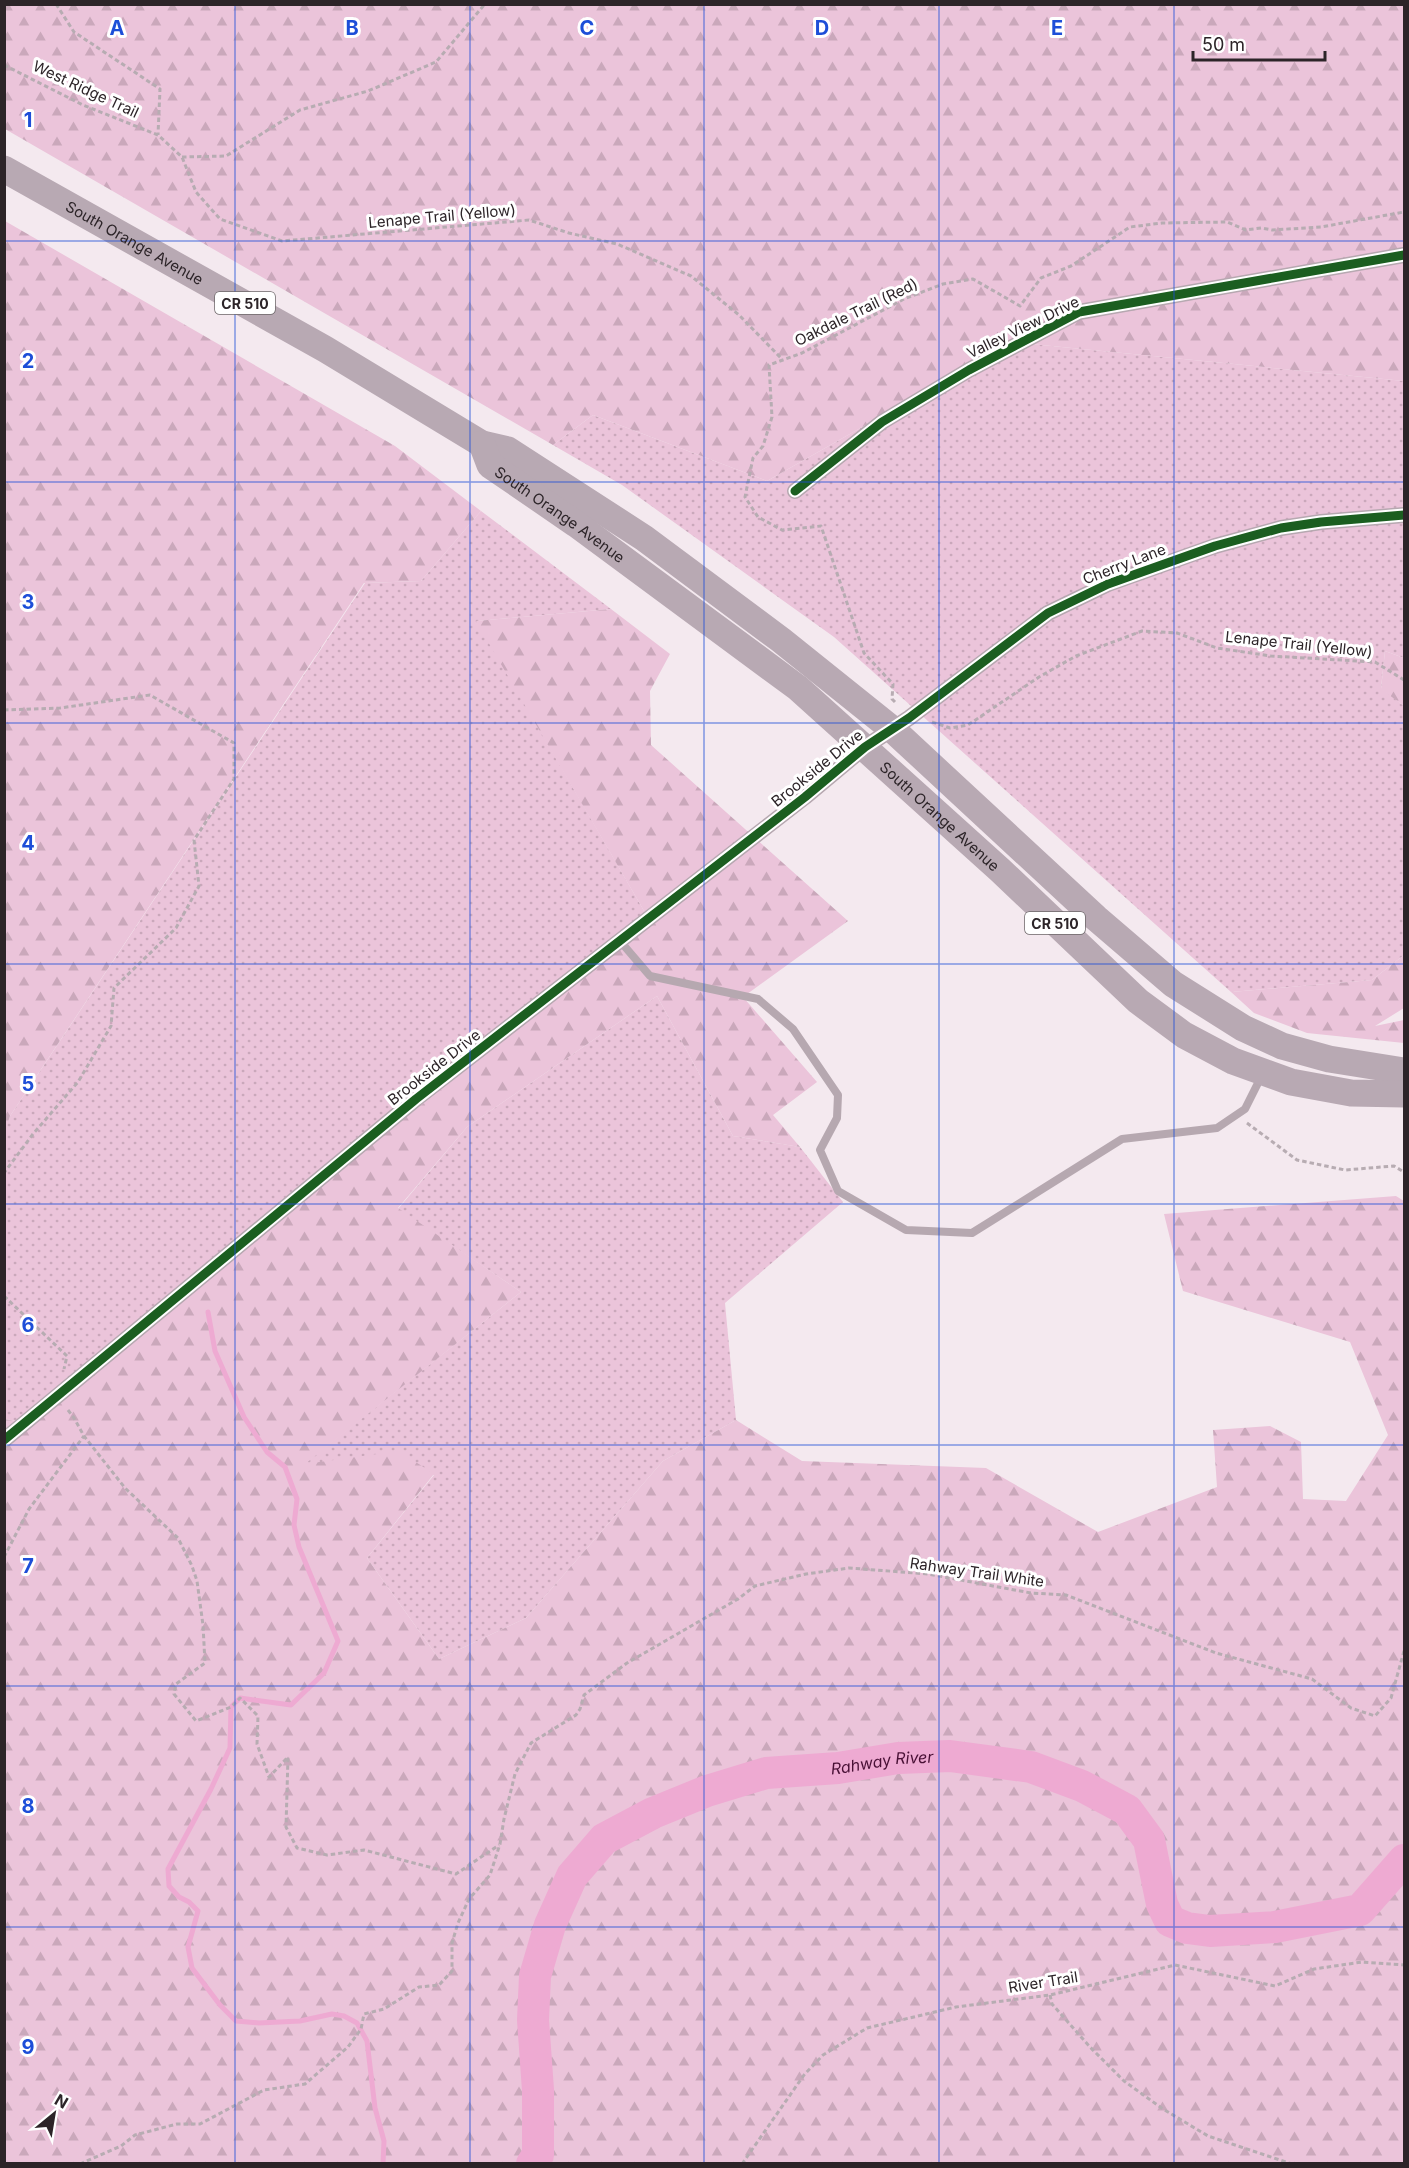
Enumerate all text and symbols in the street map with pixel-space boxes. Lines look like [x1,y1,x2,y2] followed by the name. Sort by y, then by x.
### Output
[110,16,125,40] text: A
[345,16,359,40] text: B
[580,16,594,40] text: C
[815,16,829,40] text: D
[1051,16,1063,40] text: E
[1193,24,1325,62] scale bar
[1202,34,1245,55] text: 50 m
[30,56,142,122] street label: West Ridge Trail
[24,108,32,132] text: 1
[63,196,207,289] street label: South Orange Avenue
[367,200,517,232] street label: Lenape Trail (Yellow)
[791,274,921,350] street label: Oakdale Trail (Red)
[215,292,275,314] road number: CR 510
[964,292,1082,362] street label: Valley View Drive
[22,349,34,373] text: 2
[491,462,629,567] street label: South Orange Avenue
[1080,539,1168,589] street label: Cherry Lane
[22,590,34,614] text: 3
[1224,627,1374,661] street label: Lenape Trail (Yellow)
[767,725,867,811] street label: Brookside Drive
[876,757,1004,875] street label: South Orange Avenue
[21,831,35,855] text: 4
[1025,912,1085,934] road number: CR 510
[384,1025,484,1109] street label: Brookside Drive
[22,1072,34,1096] text: 5
[22,1313,35,1337] text: 6
[909,1553,1045,1591] street label: Rahway Trail White
[22,1554,34,1578] text: 7
[830,1747,935,1778] water label: Rahway River
[21,1794,35,1818] text: 8
[1007,1967,1079,1997] street label: River Trail
[22,2035,35,2059] text: 9
[24,2084,84,2144] north arrow
[51,2089,72,2113] text: N

